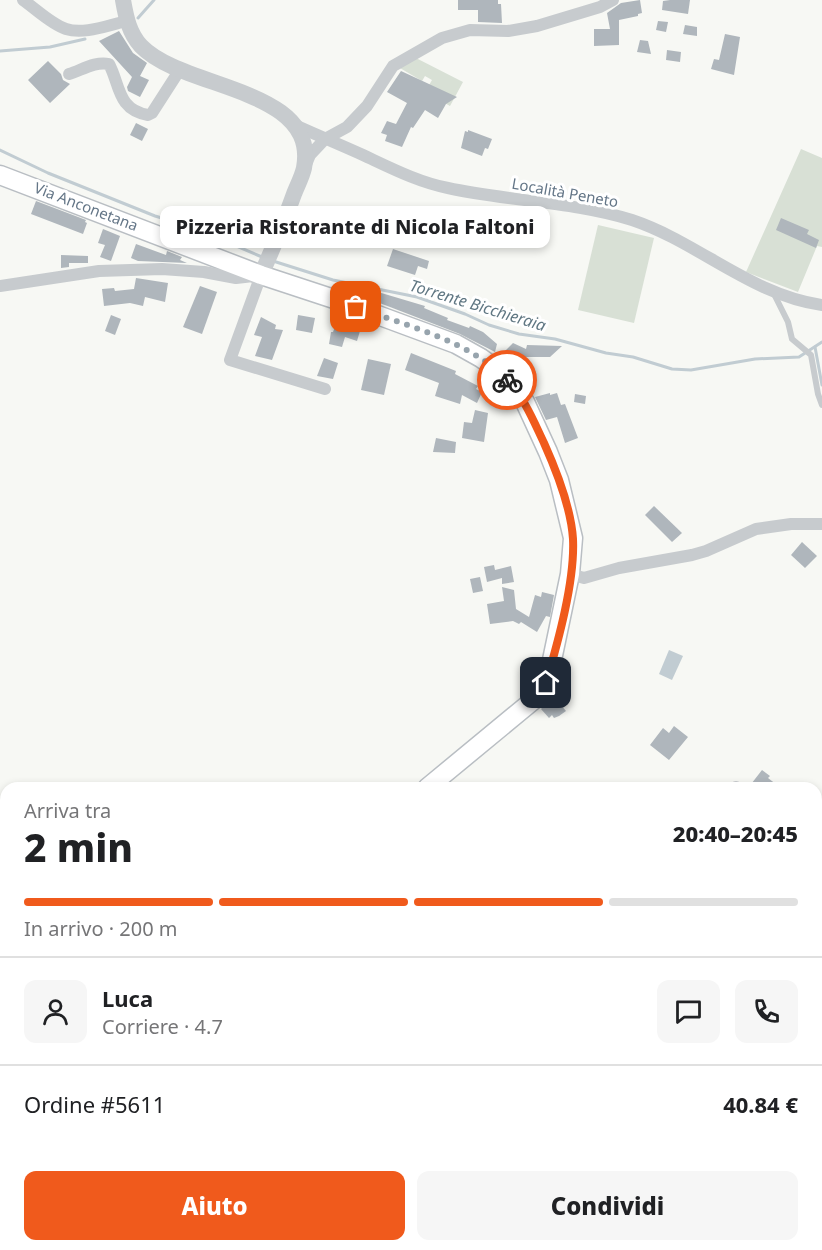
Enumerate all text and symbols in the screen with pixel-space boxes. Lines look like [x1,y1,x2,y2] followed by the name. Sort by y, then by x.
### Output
[510,173,620,211] street label: Località Peneto
[32,177,141,235] street label: Via Anconetana
[161,205,551,247] callout: Pizzeria Ristorante di Nicola Faltoni
[176,213,534,240] text: Pizzeria Ristorante di Nicola Faltoni
[407,274,549,336] water label: Torrente Bicchieraia
[330,281,381,332] pin
[339,290,372,323] icon: bag
[477,350,537,410] courier
[491,364,524,397] icon: bike
[520,657,571,708] pin
[529,666,562,699] icon: home
[24,797,111,824] text: Arriva tra
[673,818,798,848] text: 20:40–20:45
[24,820,133,873] text: 2 min
[24,915,177,942] text: In arrivo · 200 m
[24,980,87,1043] button: person
[657,980,720,1043] button: chat
[735,980,798,1043] button: phone
[102,983,153,1013] text: Luca
[102,1013,223,1040] text: Corriere · 4.7
[24,1089,165,1119] text: Ordine #5611
[723,1089,798,1119] text: 40.84 €
[24,1171,405,1240] button: Aiuto
[417,1171,798,1240] button: Condividi

